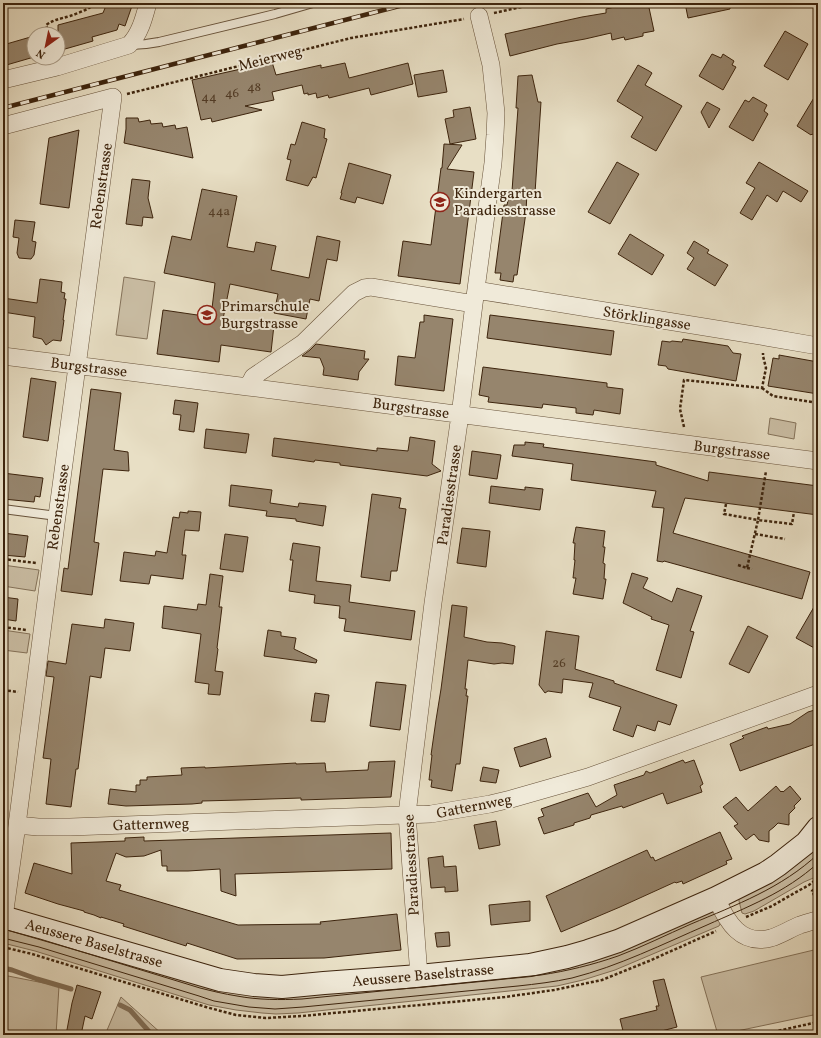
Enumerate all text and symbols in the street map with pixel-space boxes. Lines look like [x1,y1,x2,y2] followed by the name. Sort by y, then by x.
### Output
[26,26,66,66] north arrow
[236,41,305,77] street label: Meierweg
[34,45,49,62] text: N
[247,79,261,97] house number: 48
[225,85,240,103] house number: 46
[201,89,217,107] house number: 44
[86,142,119,231] street label: Rebenstrasse
[454,184,556,222] place label: Kindergarten Paradiesstrasse
[429,191,451,213] school or university icon: Kindergarten Paradiesstrasse
[208,203,230,221] house number: 44a
[221,297,309,335] place label: Primarschule Burgstrasse
[601,302,692,337] street label: Störklingasse
[196,304,218,326] school or university icon: Primarschule Burgstrasse
[49,353,128,384] street label: Burgstrasse
[371,394,450,425] street label: Burgstrasse
[692,436,771,467] street label: Burgstrasse
[433,443,468,547] street label: Paradiesstrasse
[43,463,76,552] street label: Rebenstrasse
[552,655,566,673] house number: 26
[435,790,514,825] street label: Gatternweg
[112,814,190,837] street label: Gatternweg
[399,814,426,916] street label: Paradiesstrasse
[22,915,165,974] street label: Aeussere Baselstrasse
[351,960,495,993] street label: Aeussere Baselstrasse

